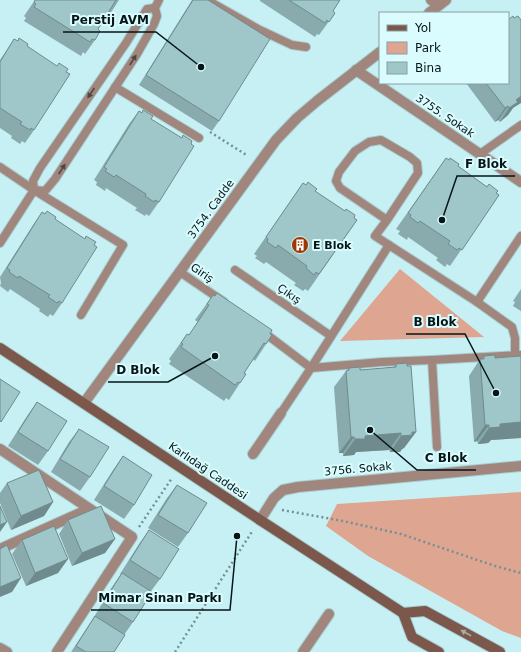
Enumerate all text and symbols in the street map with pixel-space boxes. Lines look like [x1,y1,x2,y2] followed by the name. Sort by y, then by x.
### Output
[63,8,156,32] callout: Perstij AVM
[379,12,509,84] legend
[71,13,149,27] text: Perstij AVM
[414,21,431,35] text: Yol
[415,41,441,55] text: Park
[129,54,136,66] one-way arrow
[415,61,442,75] text: Bina
[87,88,95,99] one-way arrow
[413,92,477,141] street label: 3755. Sokak
[457,152,515,176] callout: F Blok
[465,157,508,171] text: F Blok
[58,164,66,174] one-way arrow
[185,177,237,241] street label: 3754. Cadde
[290,235,310,255] building icon: E Blok
[313,239,352,252] place label: E Blok
[188,261,216,285] street label: Giriş
[275,281,304,307] street label: Çıkış
[406,310,465,334] callout: B Blok
[414,315,457,329] text: B Blok
[108,358,168,382] callout: D Blok
[116,363,161,377] text: D Blok
[166,440,250,502] street label: Karlıdağ Caddesi
[417,446,476,470] callout: C Blok
[425,451,468,465] text: C Blok
[324,460,393,478] street label: 3756. Sokak
[91,586,230,610] callout: Mimar Sinan Parkı
[98,591,222,605] text: Mimar Sinan Parkı
[460,630,472,637] one-way arrow

